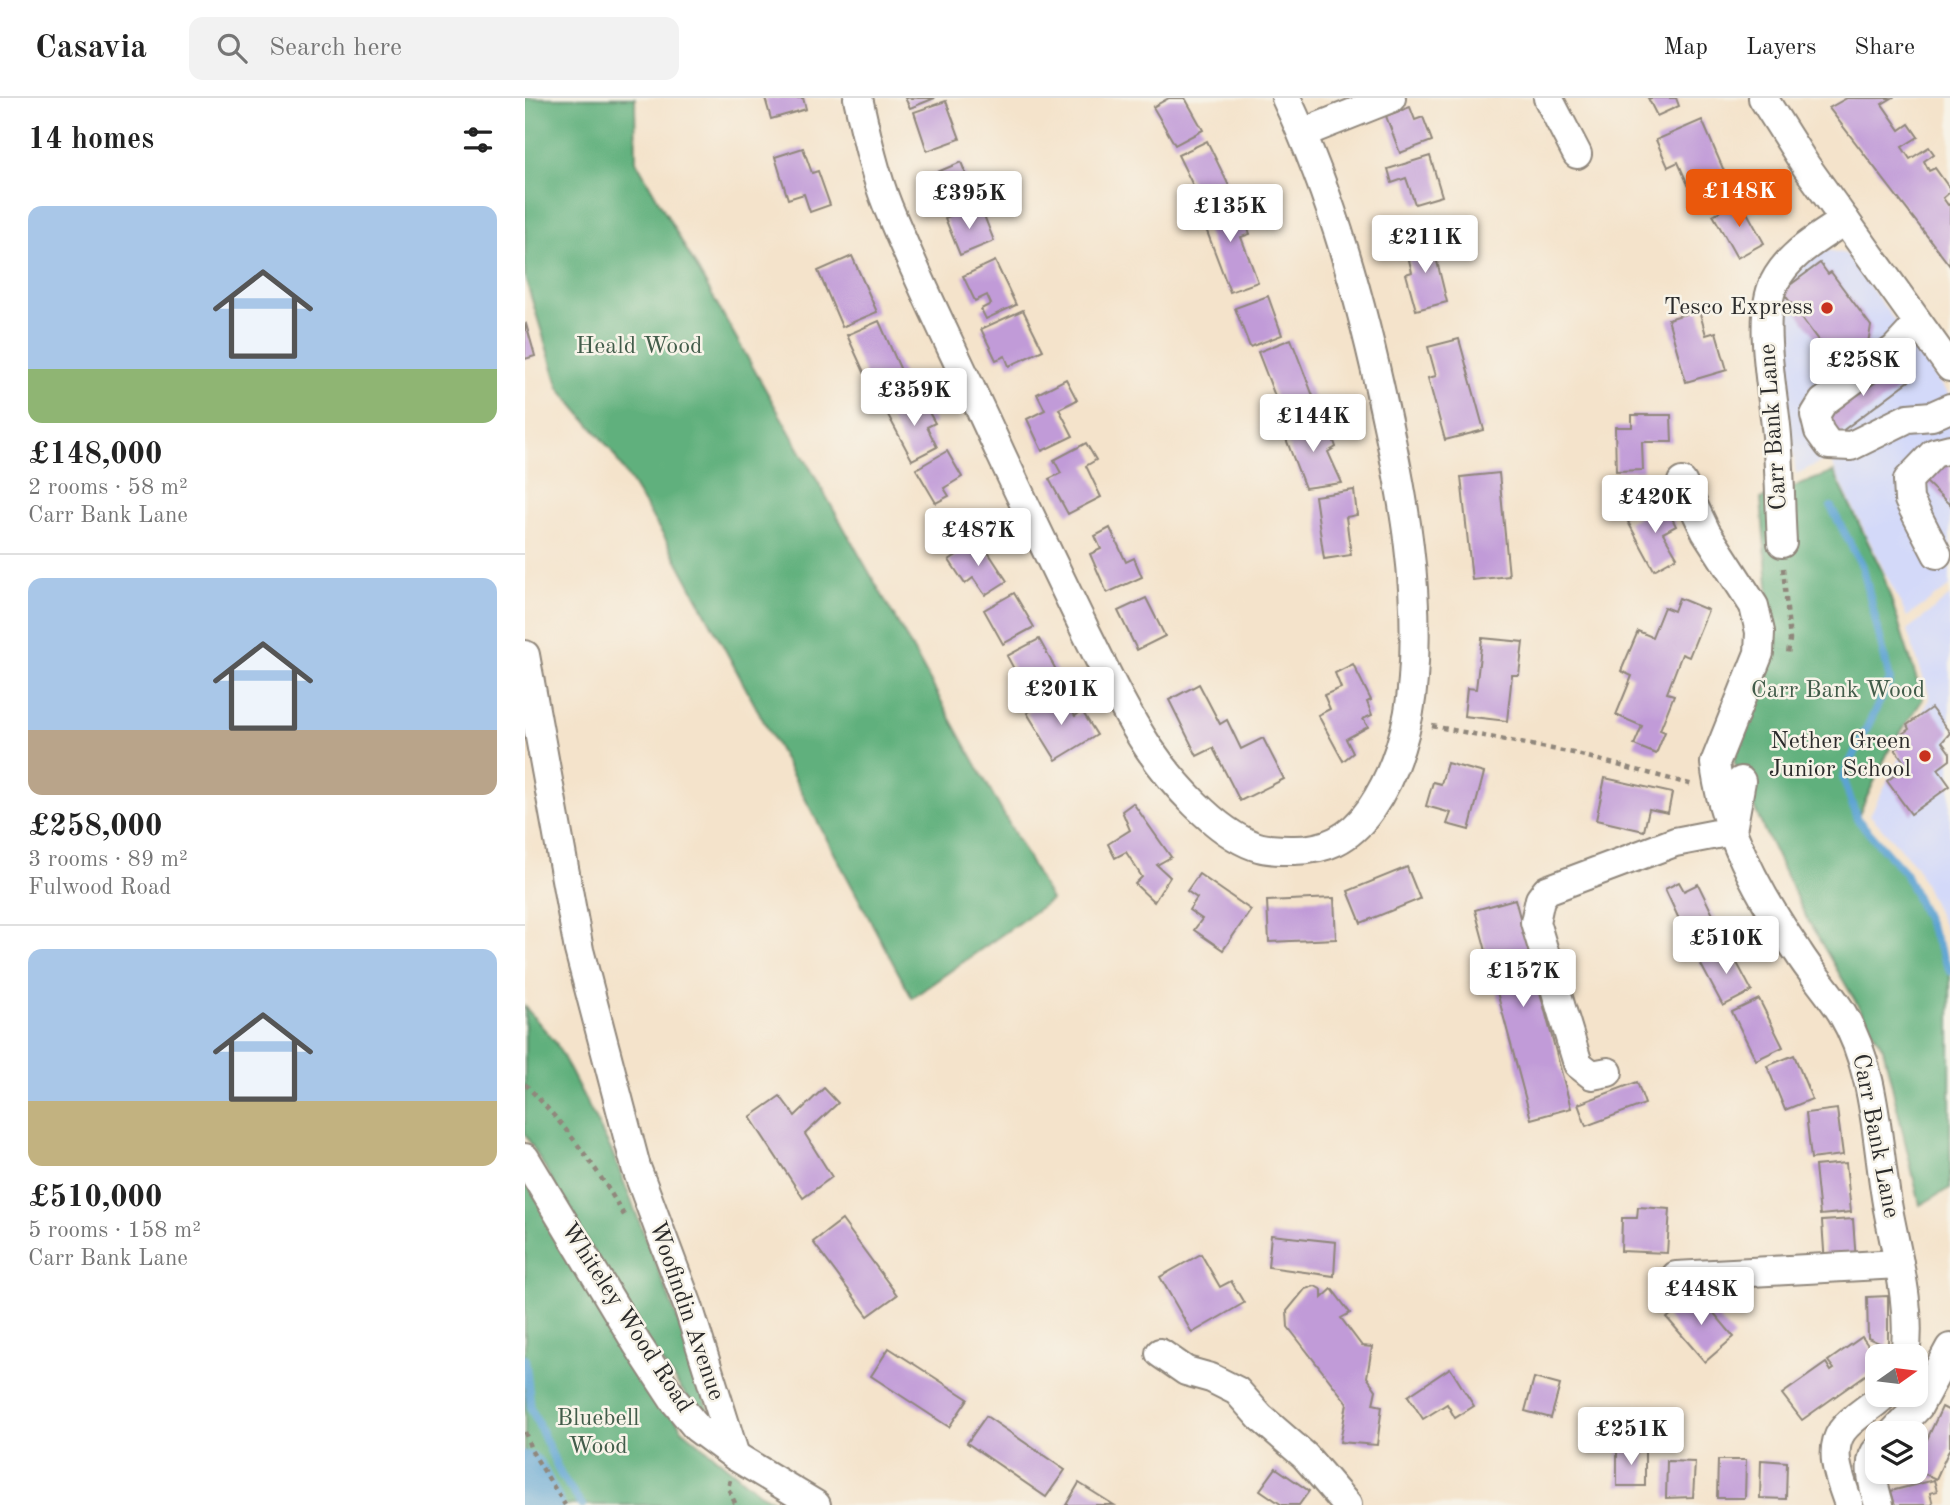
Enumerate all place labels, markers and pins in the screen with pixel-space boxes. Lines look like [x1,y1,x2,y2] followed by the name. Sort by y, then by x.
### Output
[1690,170,1788,229] pin: £148K
[920,172,1018,231] pin: £395K
[1181,184,1279,244] pin: £135K
[1376,216,1474,275] pin: £211K
[1664,296,1813,320] place label: Tesco Express
[1819,300,1835,316] marker: Tesco Express
[1814,338,1912,398] pin: £258K
[865,368,963,428] pin: £359K
[1264,394,1362,454] pin: £144K
[1606,476,1704,535] pin: £420K
[929,508,1027,568] pin: £487K
[1012,668,1110,727] pin: £201K
[1769,730,1911,782] place label: Nether Green Junior School
[1917,748,1933,764] marker: Nether Green Junior School
[1677,916,1775,976] pin: £510K
[1474,950,1572,1009] pin: £157K
[1652,1268,1750,1327] pin: £448K
[1582,1408,1680,1467] pin: £251K

